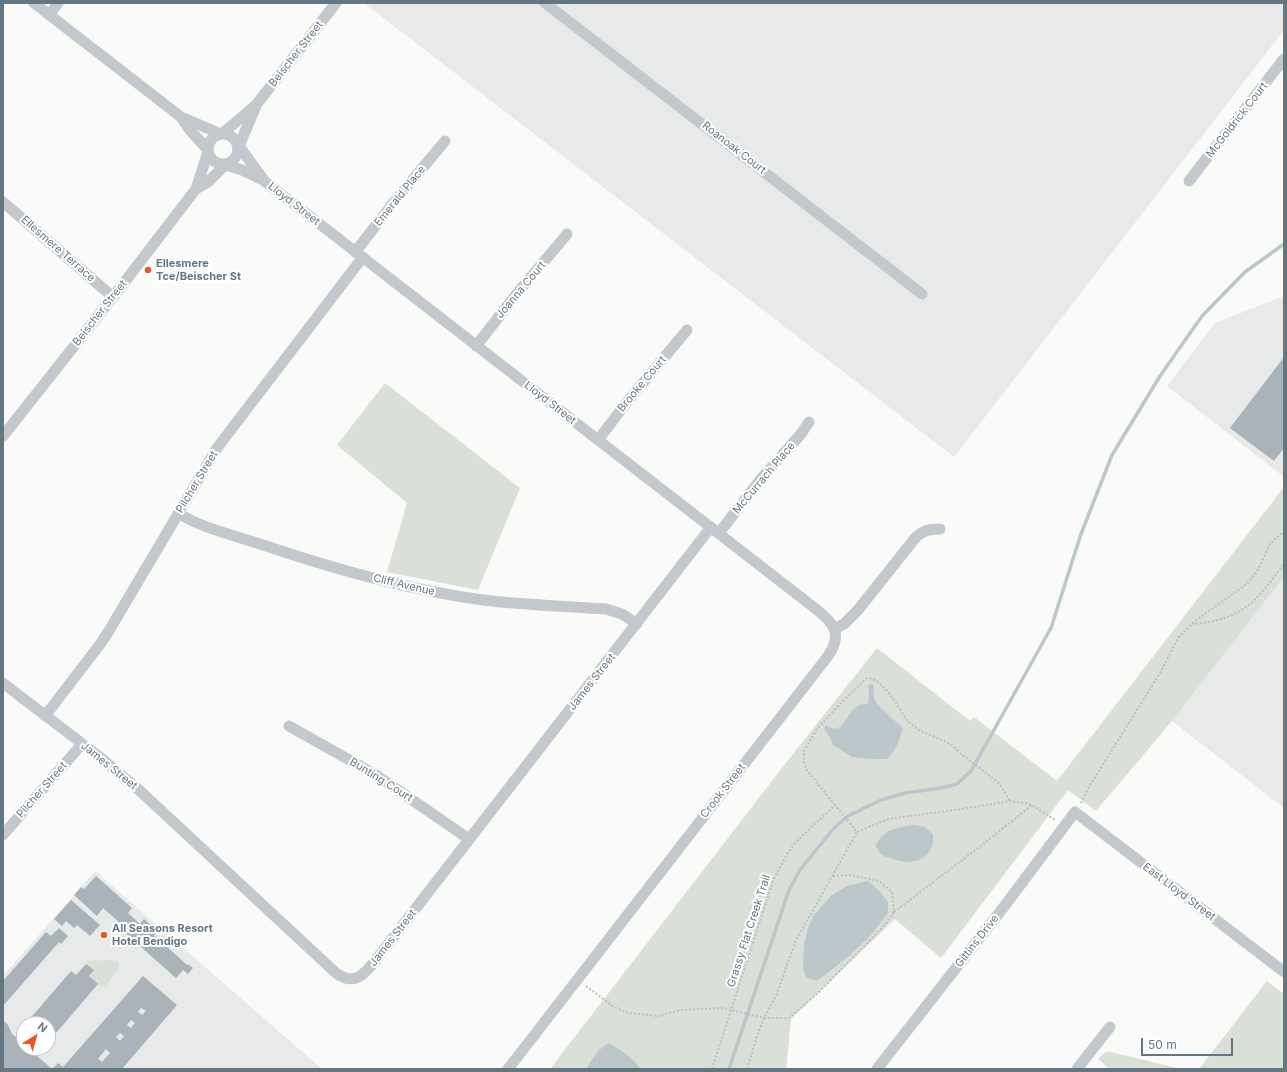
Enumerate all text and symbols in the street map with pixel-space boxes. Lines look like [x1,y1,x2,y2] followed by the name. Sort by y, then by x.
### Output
[266,19,326,89] street label: Beischer Street
[1204,80,1270,160] street label: McGoldrick Court
[699,119,769,177] street label: Roanoak Court
[372,163,428,229] street label: Emerald Place
[265,180,323,228] street label: Lloyd Street
[18,213,98,285] street label: Ellesmere Terrace
[156,257,241,283] place label: Ellesmere Tce/Beischer St
[493,259,549,321] street label: Joanna Court
[143,265,153,275] marker: Ellesmere Tce/Beischer St
[70,278,130,348] street label: Beischer Street
[615,353,669,415] street label: Brooke Court
[521,379,579,427] street label: Lloyd Street
[730,439,798,517] street label: McCurrach Place
[173,449,221,515] street label: Pilcher Street
[372,572,436,598] street label: Cliff Avenue
[566,651,618,713] street label: James Street
[78,739,140,793] street label: James Street
[347,755,415,805] street label: Bunting Court
[14,759,70,821] street label: Pilcher Street
[698,761,748,821] street label: Crook Street
[1140,860,1218,924] street label: East Lloyd Street
[725,873,773,989] street label: Grassy Flat Creek Trail
[367,907,419,969] street label: James Street
[952,912,1002,970] street label: Gittins Drive
[112,922,213,948] place label: All Seasons Resort Hotel Bendigo
[99,930,109,940] marker: All Seasons Resort Hotel Bendigo
[16,1016,56,1056] north arrow
[35,1019,50,1035] text: N
[1143,1030,1235,1056] scale bar
[1148,1037,1177,1052] text: 50 m

